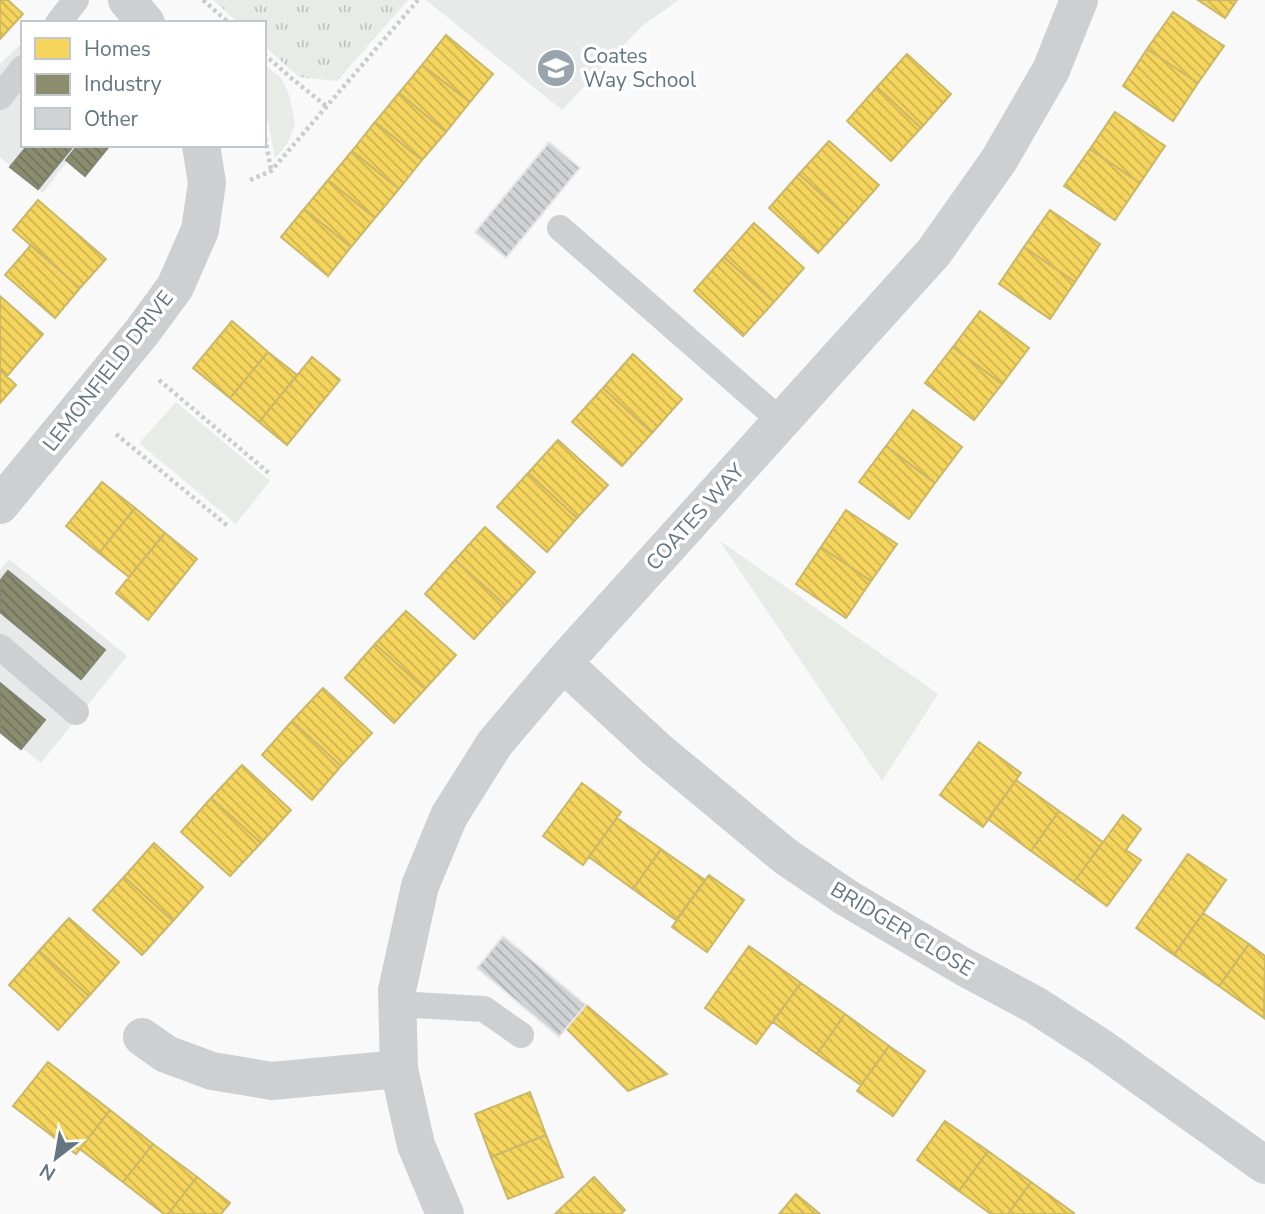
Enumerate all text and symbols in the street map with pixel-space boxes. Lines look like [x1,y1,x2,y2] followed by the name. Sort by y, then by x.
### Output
[21,21,266,147] legend
[84,35,151,63] text: Homes
[583,42,697,94] place label: Coates Way School
[535,47,577,89] school or university icon: Coates Way School
[84,70,162,98] text: Industry
[84,105,139,133] text: Other
[36,285,180,457] street label: LEMONFIELD DRIVE
[640,457,751,576] street label: COATES WAY
[825,875,979,983] street label: BRIDGER CLOSE
[21,1123,91,1193] north arrow
[35,1157,61,1187] text: N

